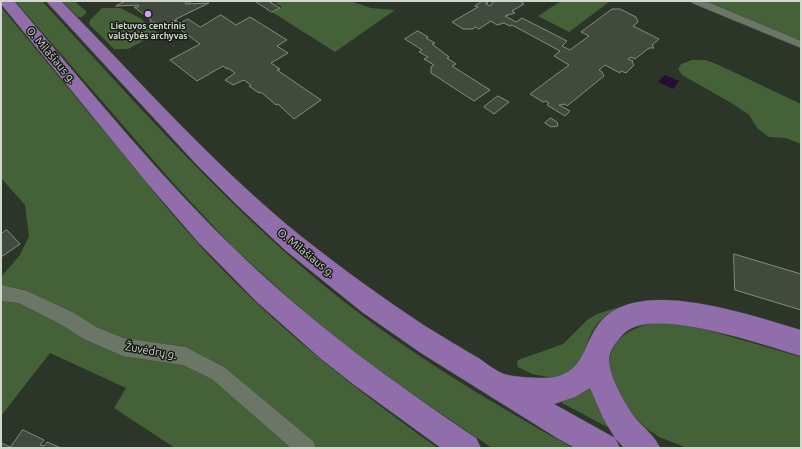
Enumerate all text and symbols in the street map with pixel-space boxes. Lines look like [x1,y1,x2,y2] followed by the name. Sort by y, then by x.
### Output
[143,9,153,19] marker: Lietuvos centrinis valstybės archyvas
[108,21,188,42] place label: Lietuvos centrinis valstybės archyvas
[23,24,79,86] street label: O. Milašiaus g.
[275,226,337,280] street label: O. Milašiaus g.
[124,340,178,362] street label: Žuvėdrų g.

